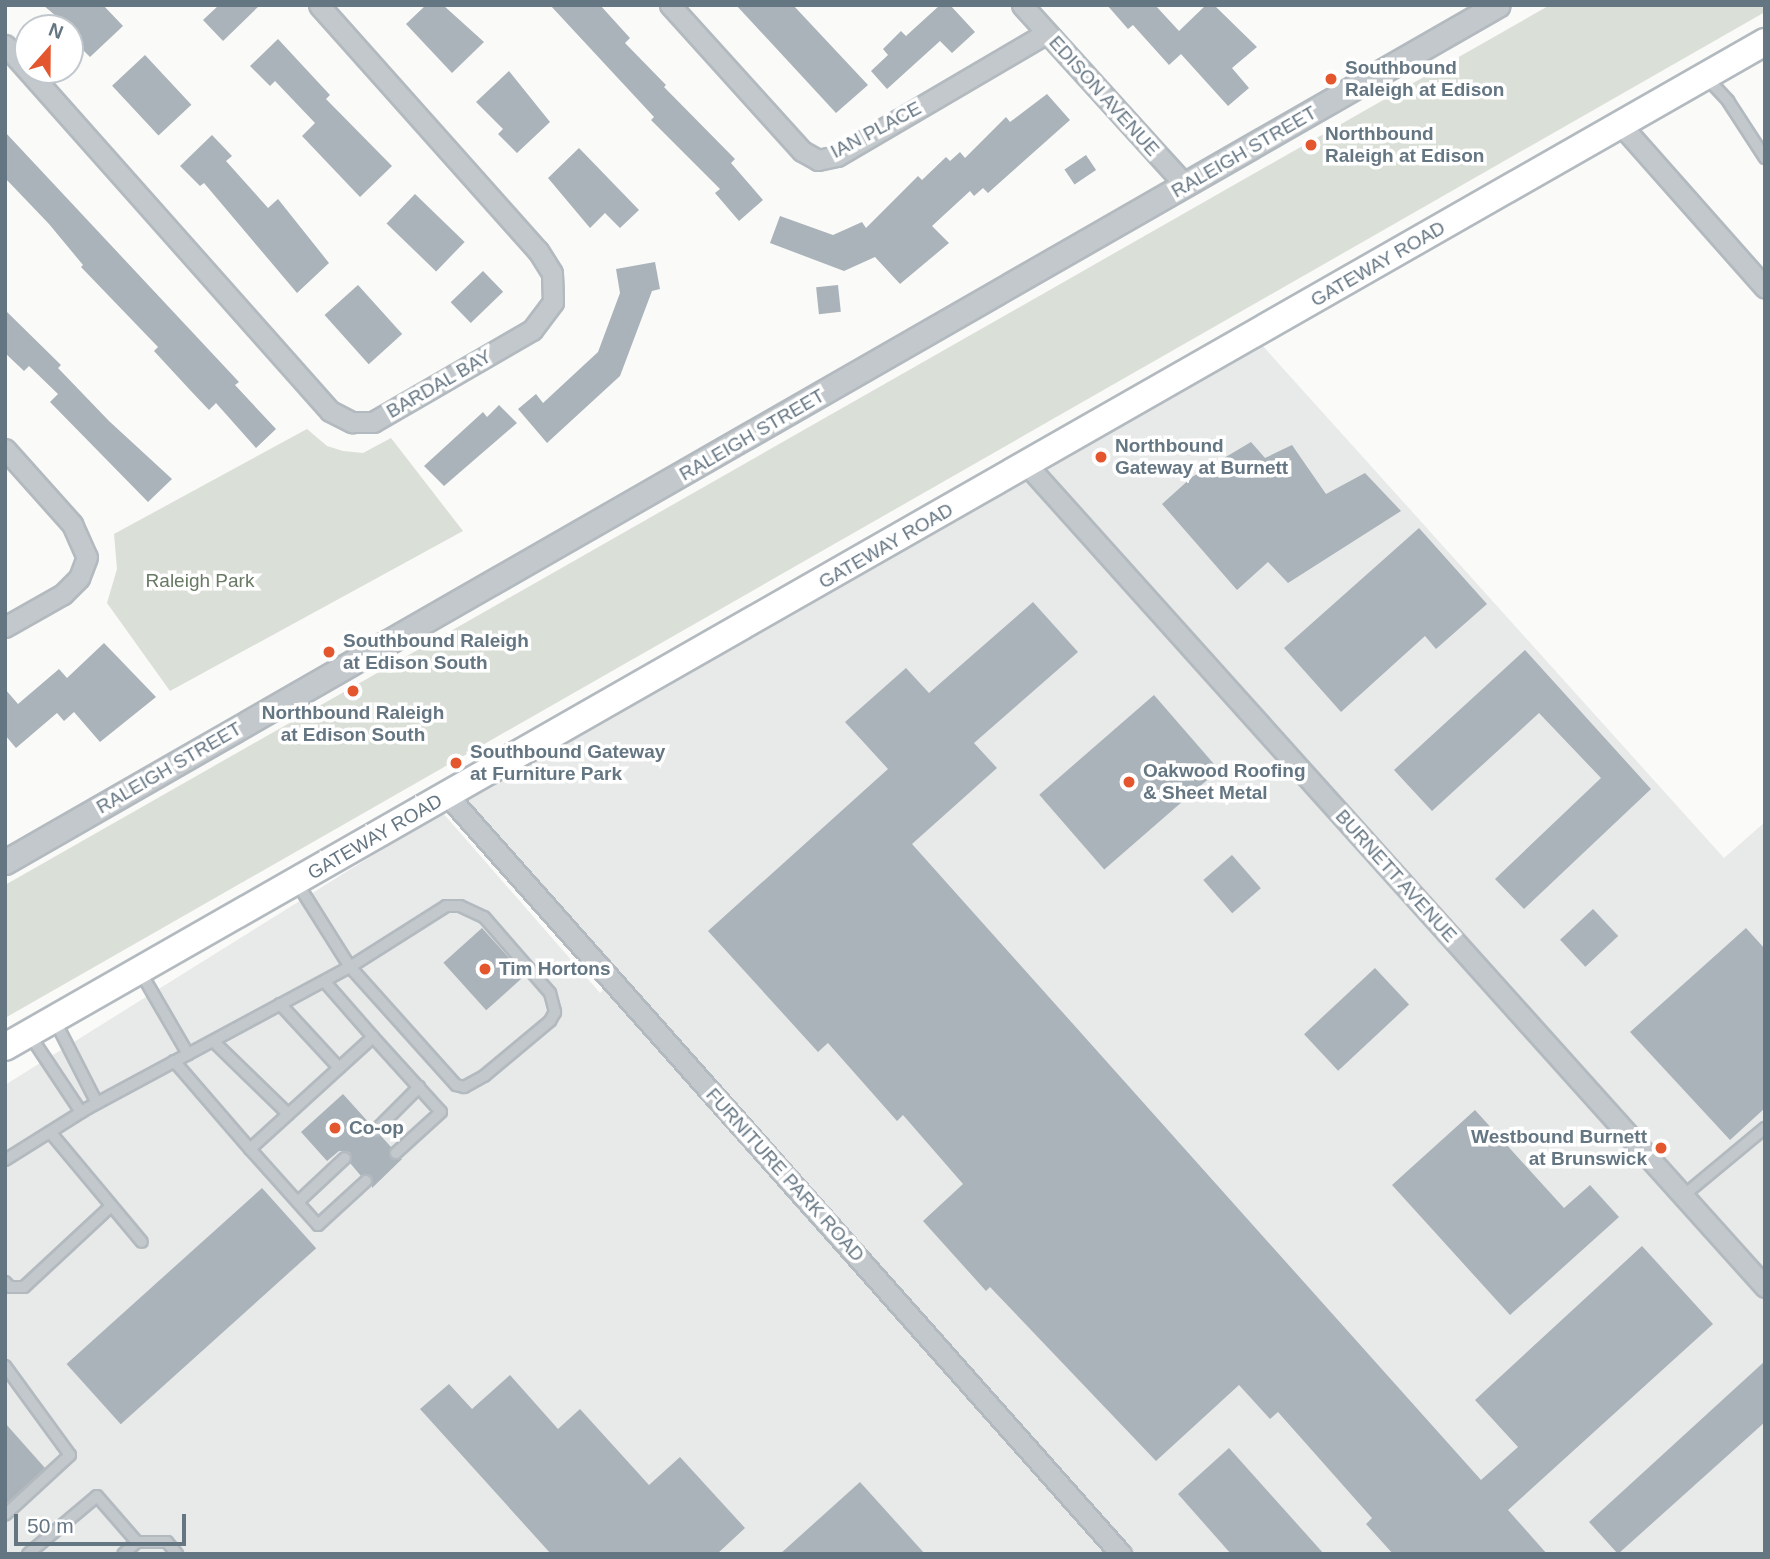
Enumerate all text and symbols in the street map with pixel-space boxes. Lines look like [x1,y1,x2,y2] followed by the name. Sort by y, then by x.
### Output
[14,14,84,84] north arrow
[46,19,66,43] text: N
[1044,31,1164,161] street label: EDISON AVENUE
[1345,57,1504,101] place label: Southbound Raleigh at Edison
[1323,71,1339,87] marker: Southbound Raleigh at Edison
[827,97,925,163] street label: IAN PLACE
[1167,101,1321,203] street label: RALEIGH STREET
[1325,123,1484,167] place label: Northbound Raleigh at Edison
[1303,137,1319,153] marker: Northbound Raleigh at Edison
[1307,216,1449,312] street label: GATEWAY ROAD
[382,345,496,423] street label: BARDAL BAY
[675,384,829,486] street label: RALEIGH STREET
[1115,435,1288,479] place label: Northbound Gateway at Burnett
[1093,449,1109,465] marker: Northbound Gateway at Burnett
[815,498,957,594] street label: GATEWAY ROAD
[146,570,254,592] park label: Raleigh Park
[343,630,529,674] place label: Southbound Raleigh at Edison South
[321,644,337,660] marker: Southbound Raleigh at Edison South
[345,683,361,699] marker: Northbound Raleigh at Edison South
[262,702,444,746] place label: Northbound Raleigh at Edison South
[92,717,246,819] street label: RALEIGH STREET
[470,741,665,785] place label: Southbound Gateway at Furniture Park
[448,755,464,771] marker: Southbound Gateway at Furniture Park
[1143,760,1306,804] place label: Oakwood Roofing & Sheet Metal
[1121,774,1137,790] marker: Oakwood Roofing & Sheet Metal
[304,789,446,885] street label: GATEWAY ROAD
[1330,805,1462,947] street label: BURNETT AVENUE
[499,958,611,980] place label: Tim Hortons
[477,961,493,977] marker: Tim Hortons
[701,1084,869,1266] street label: FURNITURE PARK ROAD
[349,1117,404,1139] place label: Co-op
[327,1120,343,1136] marker: Co-op
[1471,1126,1647,1170] place label: Westbound Burnett at Brunswick
[1653,1140,1669,1156] marker: Westbound Burnett at Brunswick
[18,1500,189,1544] scale bar
[27,1514,74,1537] text: 50 m

